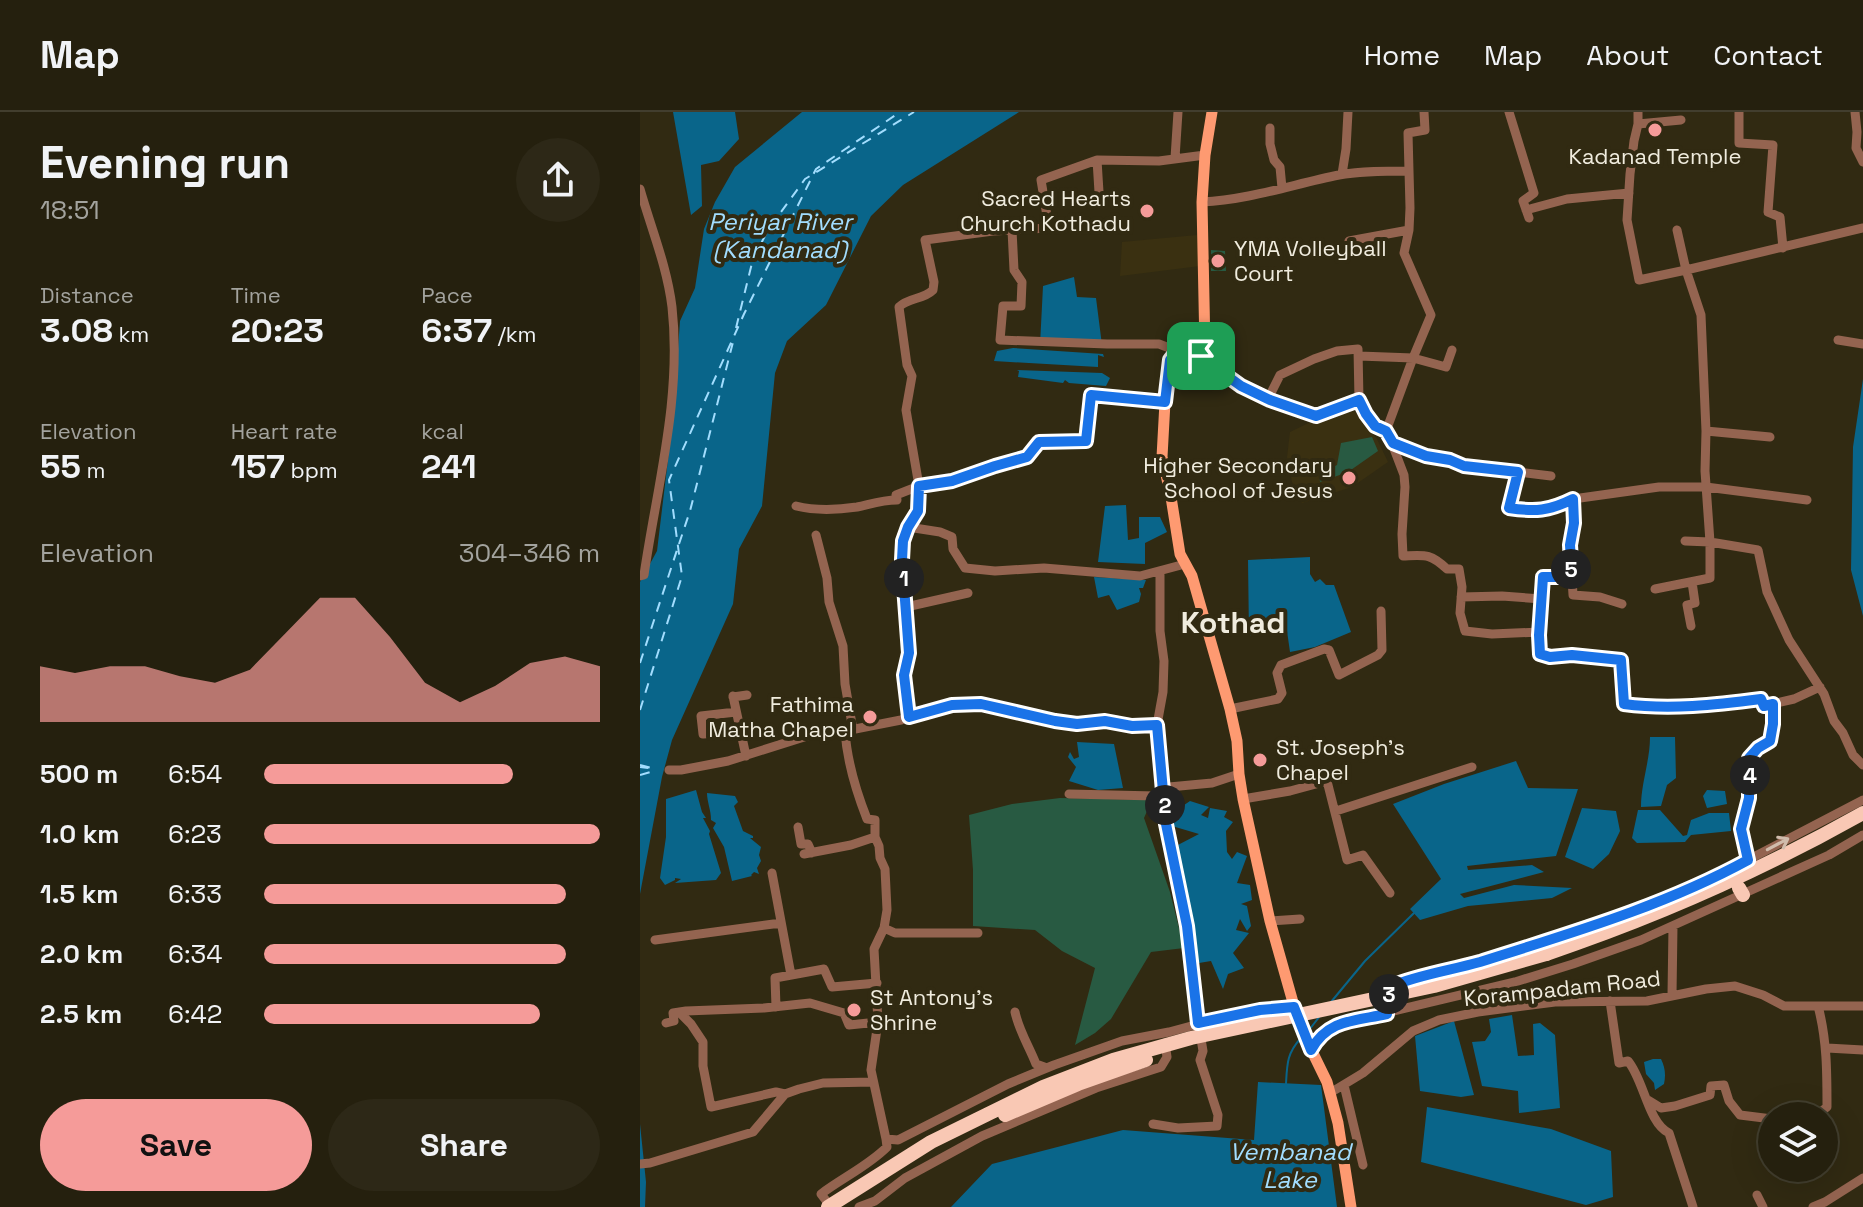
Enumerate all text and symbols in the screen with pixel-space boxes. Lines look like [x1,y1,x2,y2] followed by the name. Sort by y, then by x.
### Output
[40,31,120,79] text: Map
[1364,37,1440,73] text: Home
[1484,37,1542,73] text: Map
[1586,37,1669,73] text: About
[1713,37,1823,73] text: Contact
[1646,121,1664,139] marker: Kadanad Temple
[40,135,290,191] text: Evening run
[516,138,600,222] button: share
[1569,142,1741,170] place label: Kadanad Temple
[960,184,1131,237] place label: Sacred Hearts Church Kothadu
[40,193,100,227] text: 18:51
[1138,202,1156,220] marker: Sacred Hearts Church Kothadu
[708,206,855,265] water label: Periyar River (Kandanad)
[1234,234,1387,287] place label: YMA Volleyball Court
[1209,252,1227,270] marker: YMA Volleyball Court
[40,281,134,309] text: Distance
[231,281,281,309] text: Time
[421,281,473,309] text: Pace
[40,309,113,352] text: 3.08
[231,309,324,352] text: 20:23
[421,309,492,352] text: 6:37
[113,320,149,348] text: km
[492,320,537,348] text: /km
[1167,322,1235,390] pin
[1179,334,1223,378] icon: arrive
[40,417,136,445] text: Elevation
[231,417,337,445] text: Heart rate
[421,417,464,445] text: kcal
[40,445,81,488] text: 55
[231,445,285,488] text: 157
[421,445,477,488] text: 241
[1143,451,1333,504] place label: Higher Secondary School of Jesus
[81,456,105,484] text: m
[285,456,338,484] text: bpm
[1340,469,1358,487] marker: Higher Secondary School of Jesus
[40,536,154,570] text: Elevation
[459,536,600,570] text: 304–346 m
[1551,549,1591,589] pin: 5
[1564,555,1578,583] text: 5
[884,558,924,598] pin: 1
[899,564,909,592] text: 1
[1181,603,1285,642] district label: Kothad
[708,690,854,743] place label: Fathima Matha Chapel
[861,708,879,726] marker: Fathima Matha Chapel
[1276,733,1405,786] place label: St. Joseph's Chapel
[1251,751,1269,769] marker: St. Joseph's Chapel
[1730,755,1770,795] pin: 4
[40,757,118,791] text: 500 m
[168,757,222,791] text: 6:54
[1743,761,1757,789] text: 4
[1145,785,1185,825] pin: 2
[1158,791,1172,819] text: 2
[40,817,120,851] text: 1.0 km
[168,817,222,851] text: 6:23
[1766,836,1790,852] one-way arrow
[40,877,119,911] text: 1.5 km
[168,877,222,911] text: 6:33
[40,937,123,971] text: 2.0 km
[168,937,222,971] text: 6:34
[1462,964,1662,1012] street label: Korampadam Road
[1369,974,1409,1014] pin: 3
[1382,980,1396,1008] text: 3
[870,983,993,1036] place label: St Antony's Shrine
[40,997,122,1031] text: 2.5 km
[168,997,222,1031] text: 6:42
[845,1001,863,1019] marker: St Antony's Shrine
[40,1099,312,1191] button: Save
[328,1099,600,1191] button: Share
[1758,1102,1838,1182] map controls
[1758,1102,1838,1182] button: layers
[1229,1136,1353,1195] water label: Vembanad Lake

